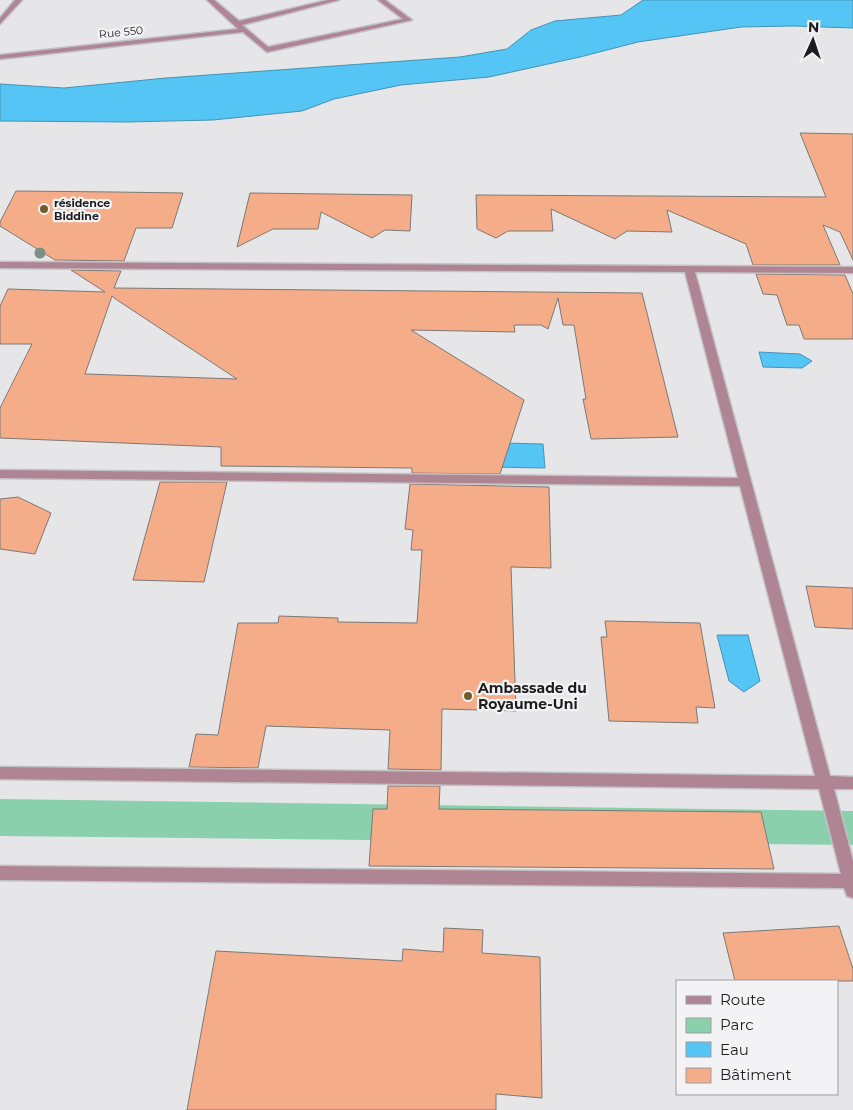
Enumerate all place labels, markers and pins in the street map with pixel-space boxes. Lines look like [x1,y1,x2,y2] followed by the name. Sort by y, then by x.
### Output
[54,196,110,223] place label: résidence Biddine
[38,203,50,215] marker: résidence Biddine
[477,679,587,713] place label: Ambassade du Royaume-Uni
[462,690,474,702] marker: Ambassade du Royaume-Uni

